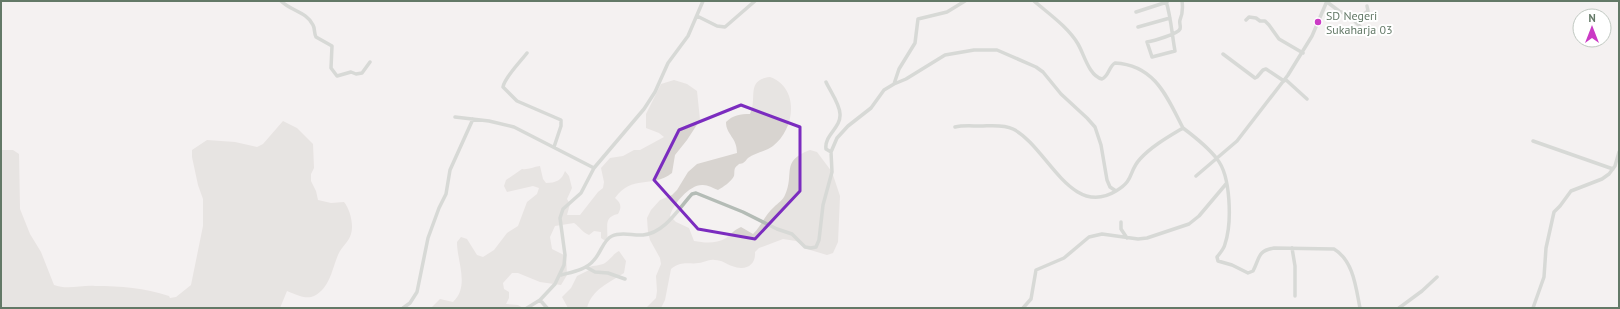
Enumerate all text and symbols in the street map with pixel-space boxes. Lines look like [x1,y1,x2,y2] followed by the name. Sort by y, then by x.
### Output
[1326,8,1393,37] place label: SD Negeri Sukaharja 03
[1572,8,1612,48] north arrow
[1588,11,1596,25] text: N
[1313,17,1323,27] marker: SD Negeri Sukaharja 03

